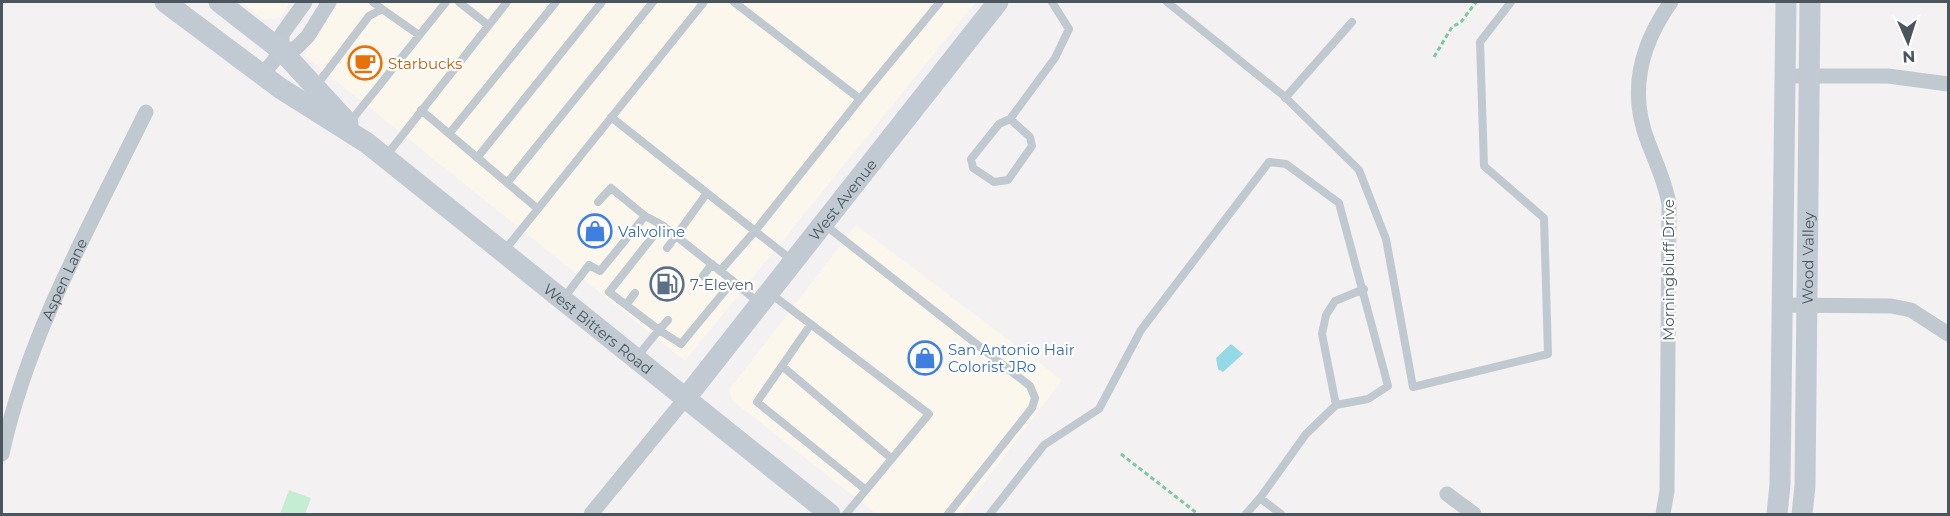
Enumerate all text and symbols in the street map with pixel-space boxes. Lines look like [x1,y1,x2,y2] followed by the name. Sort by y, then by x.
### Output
[1878,12,1938,72] north arrow
[347,45,383,81] cafe icon: Starbucks
[1902,47,1916,66] text: N
[388,54,462,73] place label: Starbucks
[804,155,880,244] street label: West Avenue
[1659,199,1678,341] street label: Morningbluff Drive
[1797,211,1817,305] street label: Wood Valley
[577,213,613,249] shop icon: Valvoline
[618,222,685,241] place label: Valvoline
[37,235,91,323] street label: Aspen Lane
[649,266,685,302] fuel station icon: 7-Eleven
[690,275,754,294] place label: 7-Eleven
[540,279,657,378] street label: West Bitters Road
[907,340,943,376] shop icon: San Antonio Hair Colorist JRo
[948,340,1075,376] place label: San Antonio Hair Colorist JRo

